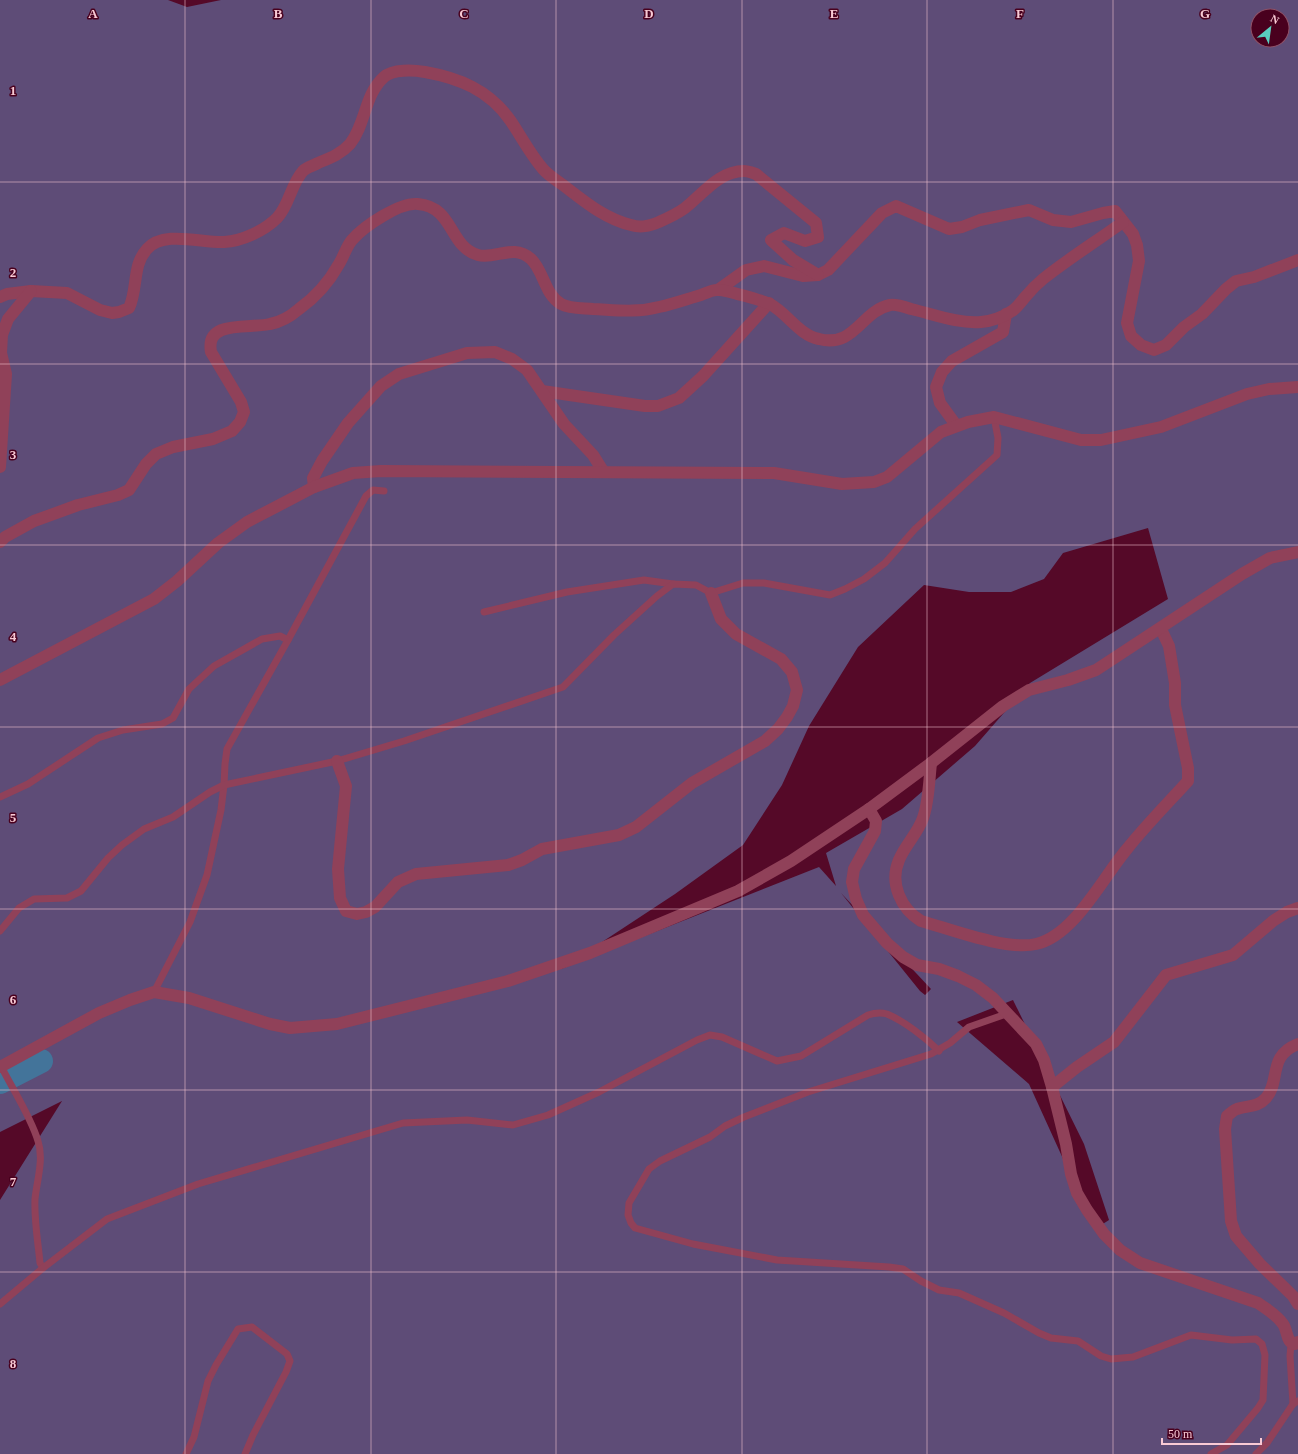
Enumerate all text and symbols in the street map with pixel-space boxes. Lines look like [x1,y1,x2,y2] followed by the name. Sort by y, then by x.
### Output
[88,6,98,21] text: A
[274,6,283,21] text: B
[459,6,469,21] text: C
[644,6,654,21] text: D
[830,6,838,21] text: E
[1016,6,1024,21] text: F
[1200,6,1210,21] text: G
[1250,8,1290,48] north arrow
[1268,12,1281,26] text: N
[10,83,16,98] text: 1
[10,265,16,280] text: 2
[10,447,17,462] text: 3
[10,629,17,644] text: 4
[10,810,17,825] text: 5
[10,992,17,1007] text: 6
[10,1174,17,1189] text: 7
[10,1356,17,1371] text: 8
[1162,1420,1261,1446] scale bar
[1168,1427,1193,1441] text: 50 m

